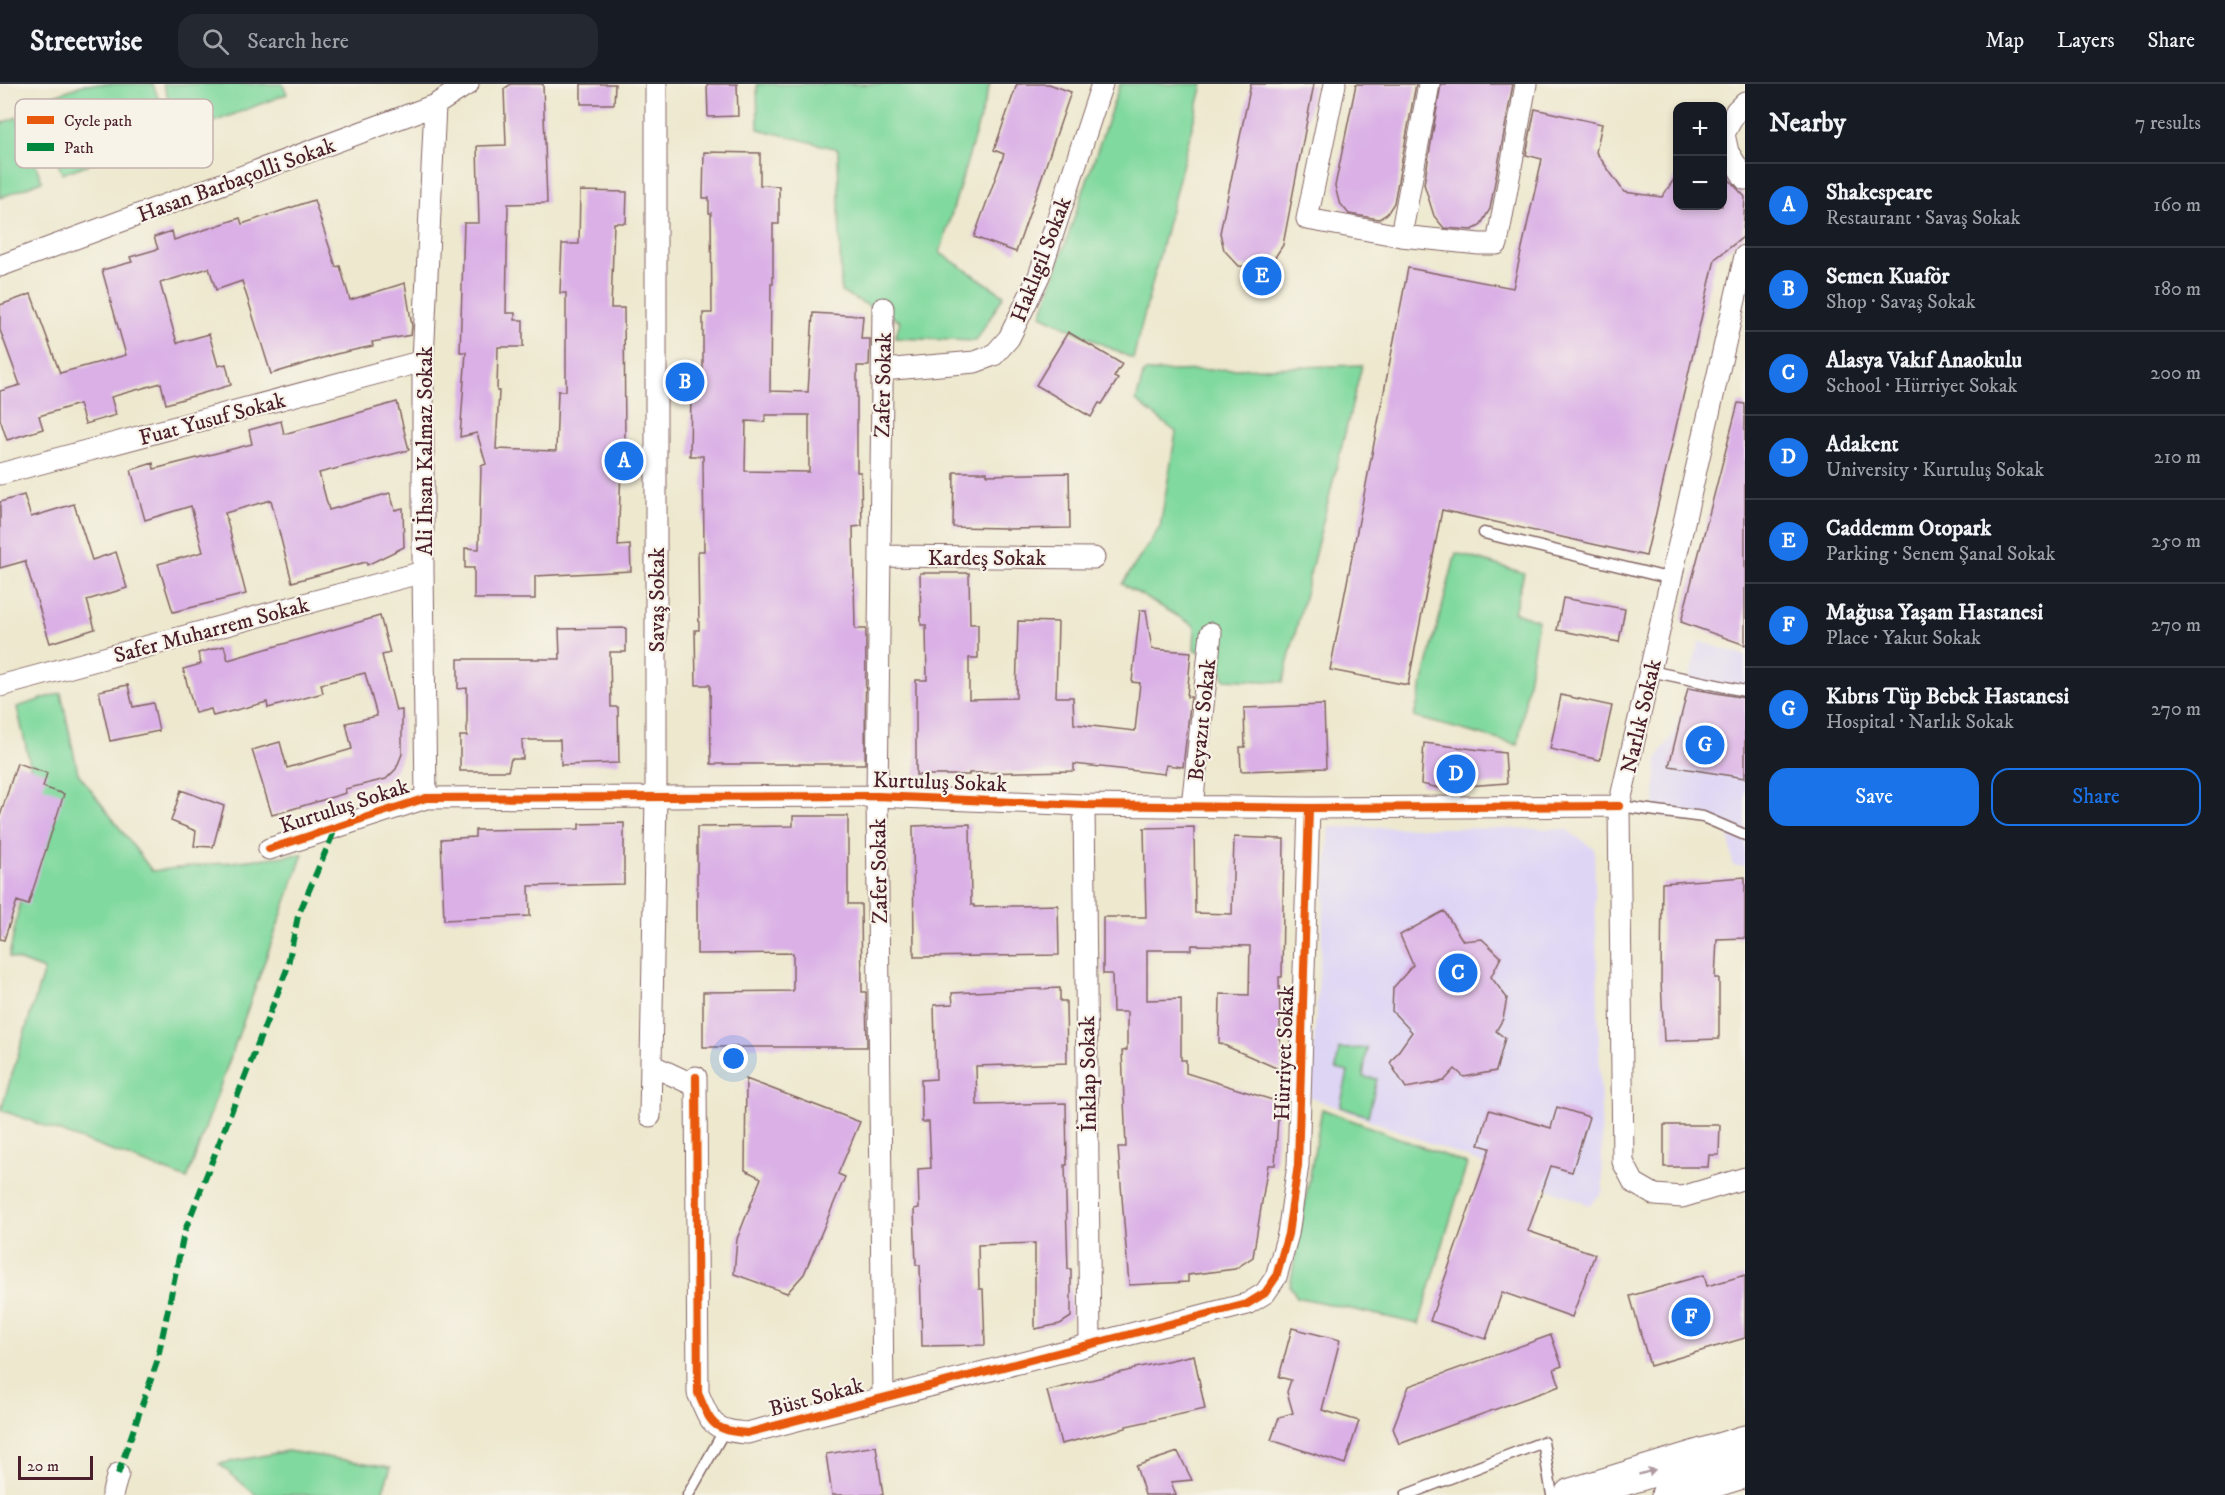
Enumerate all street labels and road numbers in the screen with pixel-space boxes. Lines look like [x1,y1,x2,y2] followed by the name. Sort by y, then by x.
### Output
[134,132,339,229] street label: Hasan Barbaçolli Sokak
[1005,193,1078,326] street label: Haklıgil Sokak
[869,332,898,438] street label: Zafer Sokak
[412,346,439,556] street label: Ali İhsan Kalmaz Sokak
[136,387,289,452] street label: Fuat Yusuf Sokak
[928,545,1046,572] street label: Kardeş Sokak
[644,547,671,653] street label: Savaş Sokak
[111,591,312,670] street label: Safer Muharrem Sokak
[1183,657,1222,783] street label: Beyazıt Sokak
[1615,657,1668,776] street label: Narlık Sokak
[872,767,1008,798] street label: Kurtuluş Sokak
[276,773,413,840] street label: Kurtuluş Sokak
[865,818,894,924] street label: Zafer Sokak
[1269,985,1300,1121] street label: Hürriyet Sokak
[1074,1015,1103,1132] street label: İnklap Sokak
[766,1372,867,1423] street label: Büst Sokak

